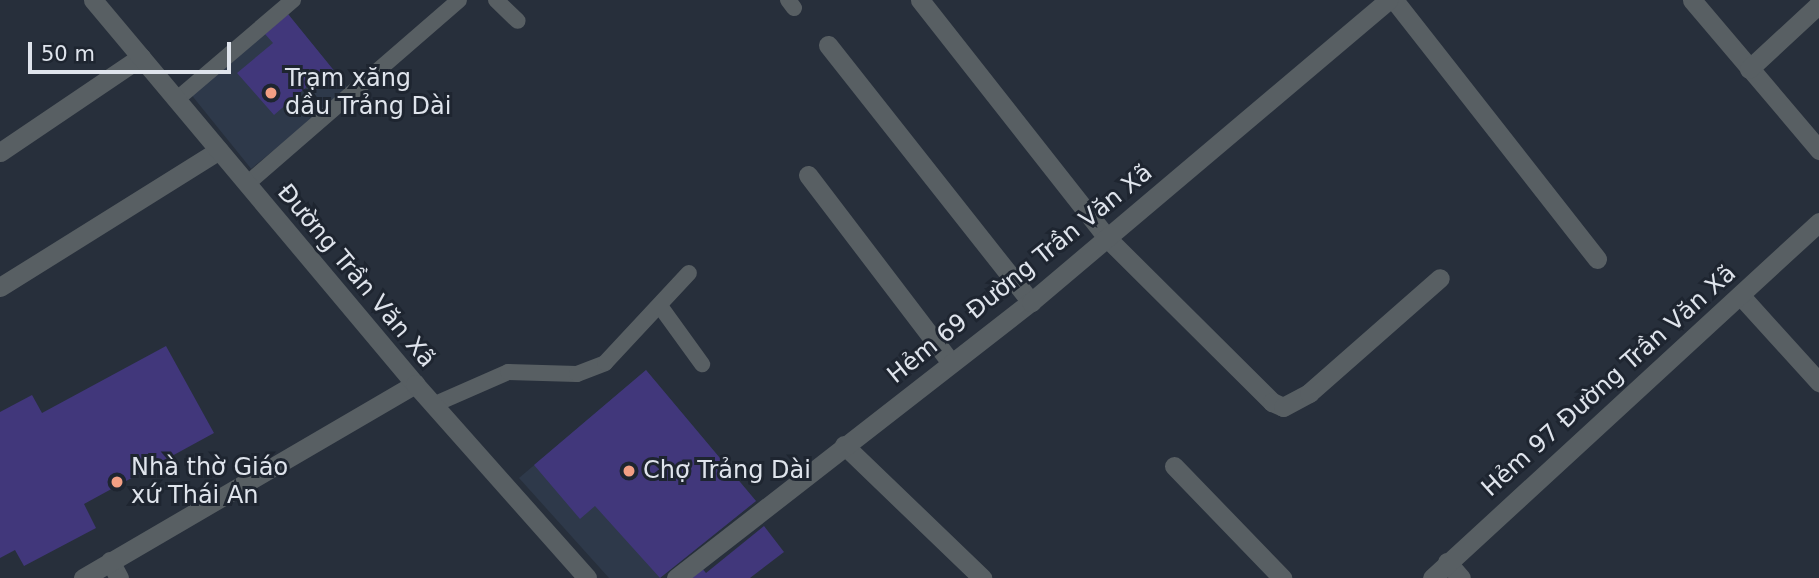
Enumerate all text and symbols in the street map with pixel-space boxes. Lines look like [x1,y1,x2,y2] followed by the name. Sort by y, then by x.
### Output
[32,28,234,72] scale bar
[41,42,95,66] text: 50 m
[285,65,451,121] place label: Trạm xăng dầu Trảng Dài
[263,85,279,101] marker: Trạm xăng dầu Trảng Dài
[882,158,1158,390] street label: Hẻm 69 Đường Trần Văn Xã
[271,179,441,373] street label: Đường Trần Văn Xã
[1476,259,1742,503] street label: Hẻm 97 Đường Trần Văn Xã
[131,454,288,510] place label: Nhà thờ Giáo xứ Thái An
[643,457,811,485] place label: Chợ Trảng Dài
[621,463,637,479] marker: Chợ Trảng Dài
[109,474,125,490] marker: Nhà thờ Giáo xứ Thái An

